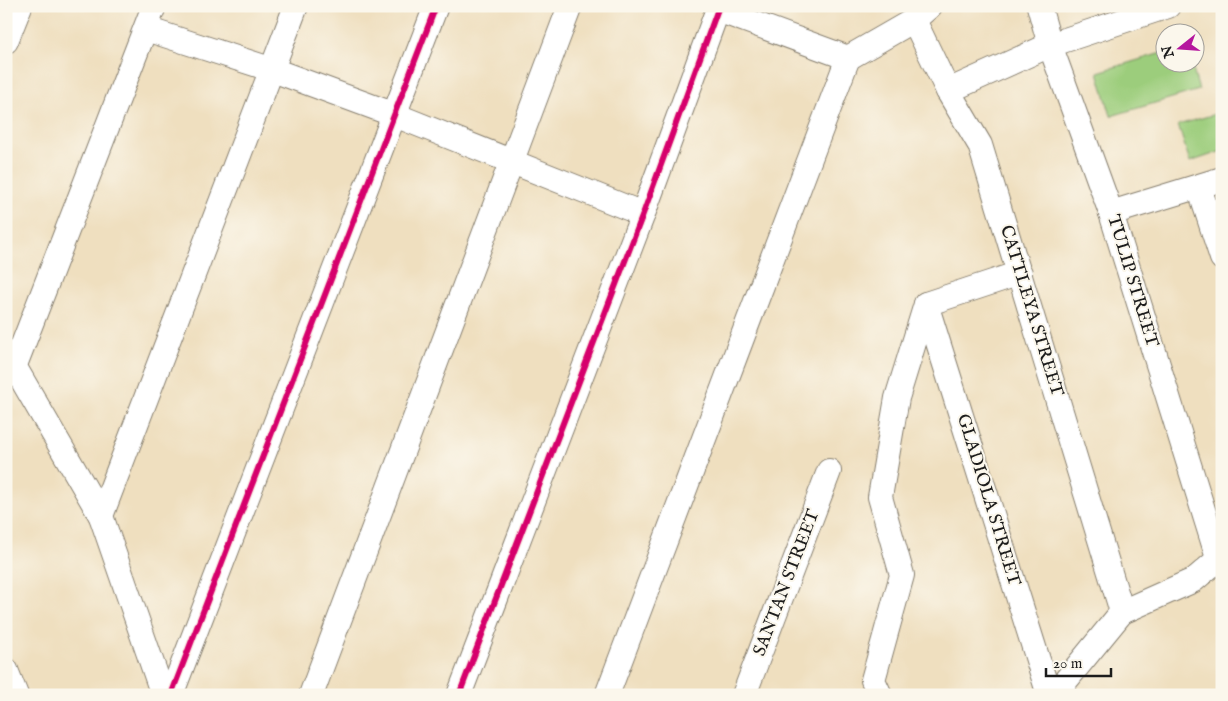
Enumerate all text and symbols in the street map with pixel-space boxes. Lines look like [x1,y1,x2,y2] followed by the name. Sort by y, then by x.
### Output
[1156,22,1206,72] north arrow
[1158,43,1179,61] text: N
[1101,212,1163,350] street label: TULIP STREET
[994,223,1068,399] street label: CATTLEYA STREET
[951,411,1025,589] street label: GLADIOLA STREET
[748,506,826,660] street label: SANTAN STREET
[1046,646,1110,678] scale bar
[1053,654,1083,673] text: 20 m

